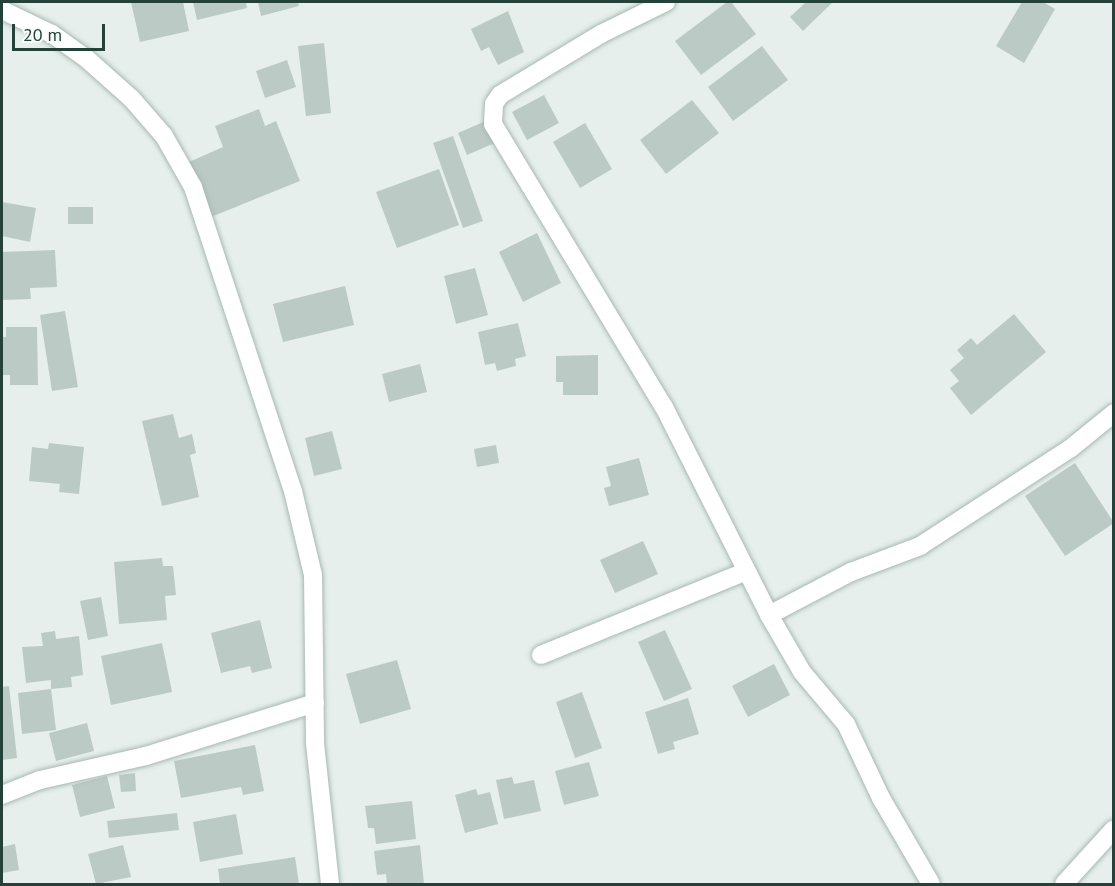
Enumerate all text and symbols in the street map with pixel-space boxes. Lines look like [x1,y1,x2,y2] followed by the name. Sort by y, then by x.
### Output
[15,12,108,50] scale bar
[23,23,62,46] text: 20 m

